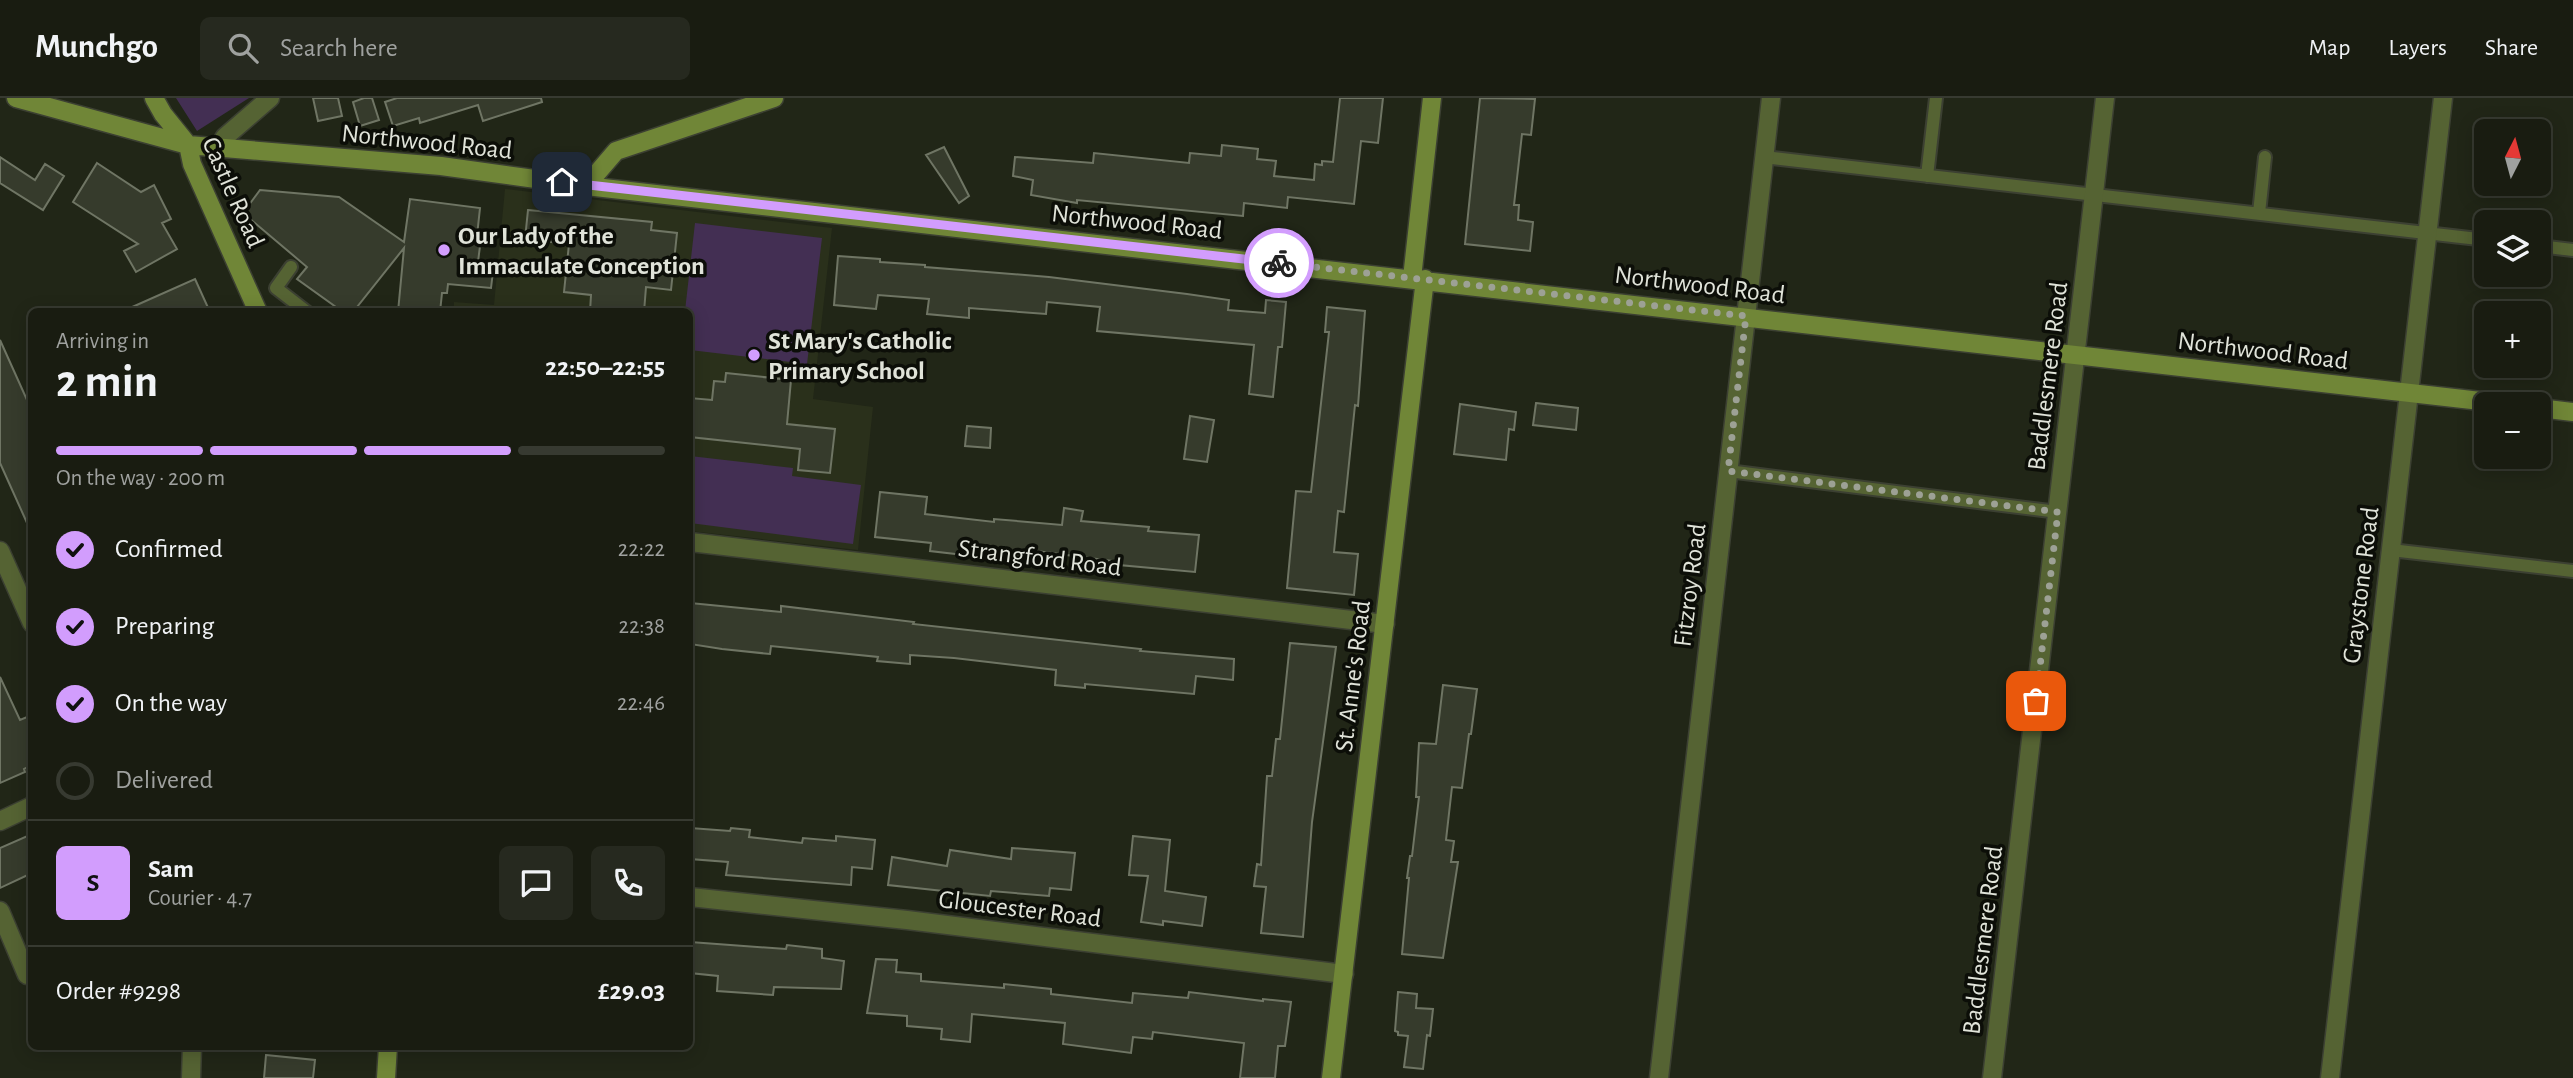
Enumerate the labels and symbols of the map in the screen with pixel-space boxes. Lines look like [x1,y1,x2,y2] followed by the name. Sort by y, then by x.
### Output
[2474,119,2552,196] north arrow
[340,120,514,164] street label: Northwood Road
[197,133,269,252] street label: Castle Road
[532,152,592,212] pin
[1050,200,1224,244] street label: Northwood Road
[458,223,705,279] place label: Our Lady of the Immaculate Conception
[1244,228,1314,298] courier
[436,242,452,258] marker: Our Lady of the Immaculate Conception
[1613,262,1787,308] street label: Northwood Road
[2024,280,2072,472] street label: Baddlesmere Road
[768,328,951,384] place label: St Mary's Catholic Primary School
[2176,328,2350,374] street label: Northwood Road
[746,347,762,363] marker: St Mary's Catholic Primary School
[2338,505,2383,665] street label: Graystone Road
[1670,522,1710,648] street label: Fitzroy Road
[957,535,1123,581] street label: Strangford Road
[1331,599,1375,753] street label: St. Anne's Road
[2006,671,2066,731] pin
[1959,844,2007,1036] street label: Baddlesmere Road
[937,886,1103,932] street label: Gloucester Road

